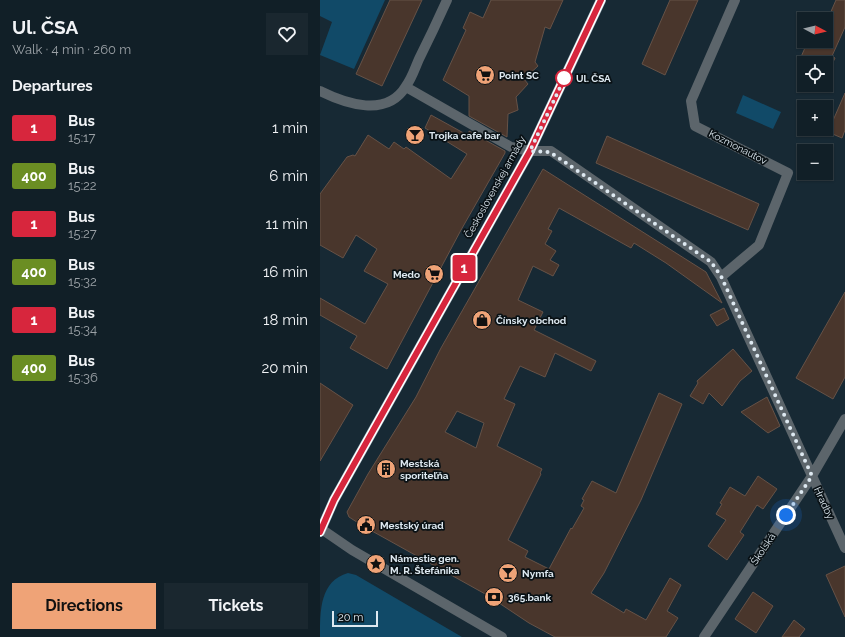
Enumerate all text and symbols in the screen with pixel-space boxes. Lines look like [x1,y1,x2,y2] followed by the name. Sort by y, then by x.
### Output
[797,12,833,48] north arrow
[797,12,833,180] map controls
[266,13,308,55] button: heart
[12,16,78,38] text: Ul. ČSA
[12,42,131,57] text: Walk · 4 min · 260 m
[797,56,833,92] button: locate
[474,64,496,86] supermarket icon: Point SC
[555,69,573,87] marker: Ul. ČSA
[499,70,539,81] place label: Point SC
[576,73,611,84] place label: Ul. ČSA
[12,77,93,95] text: Departures
[797,100,833,136] button: +
[68,112,95,130] text: Bus
[272,119,308,137] text: 1 min
[31,120,37,136] text: 1
[404,124,426,146] bar icon: Trojka cafe bar
[707,128,769,167] street label: Kozmonautov
[68,130,96,145] text: 15:17
[429,130,500,141] place label: Trojka cafe bar
[462,134,528,240] street label: Československej armády
[797,144,833,180] button: −
[68,160,95,178] text: Bus
[269,167,308,185] text: 6 min
[21,168,47,184] text: 400
[68,178,97,193] text: 15:22
[68,208,95,226] text: Bus
[266,215,308,233] text: 11 min
[31,216,37,232] text: 1
[68,226,97,241] text: 15:27
[451,255,477,281] line badge: 1
[68,256,95,274] text: Bus
[461,260,467,276] text: 1
[263,263,308,281] text: 16 min
[423,263,445,285] supermarket icon: Medo
[21,264,47,280] text: 400
[393,269,420,280] place label: Medo
[68,274,97,289] text: 15:32
[68,304,95,322] text: Bus
[471,309,493,331] shop icon: Čínsky obchod
[263,311,308,329] text: 18 min
[31,312,37,328] text: 1
[496,315,567,326] place label: Čínsky obchod
[68,322,97,337] text: 15:34
[68,352,95,370] text: Bus
[261,359,308,377] text: 20 min
[21,360,47,376] text: 400
[68,370,98,385] text: 15:36
[375,458,397,480] building icon: Mestská sporiteľňa
[400,458,449,481] place label: Mestská sporiteľňa
[812,485,836,521] street label: Hradby
[776,505,796,525] your location
[355,514,377,536] public building icon: Mestský úrad
[380,520,444,531] place label: Mestský úrad
[749,531,777,567] street label: Školská
[365,553,387,575] place icon: Námestie gen. M. R. Štefánika
[390,553,460,576] place label: Námestie gen. M. R. Štefánika
[497,562,519,584] bar icon: Nymfa
[522,568,554,579] place label: Nymfa
[12,583,156,629] button: Directions
[164,583,308,629] button: Tickets
[483,586,505,608] bank icon: 365.bank
[508,592,552,603] place label: 365.bank
[332,609,378,628] scale bar
[338,611,363,624] text: 20 m

